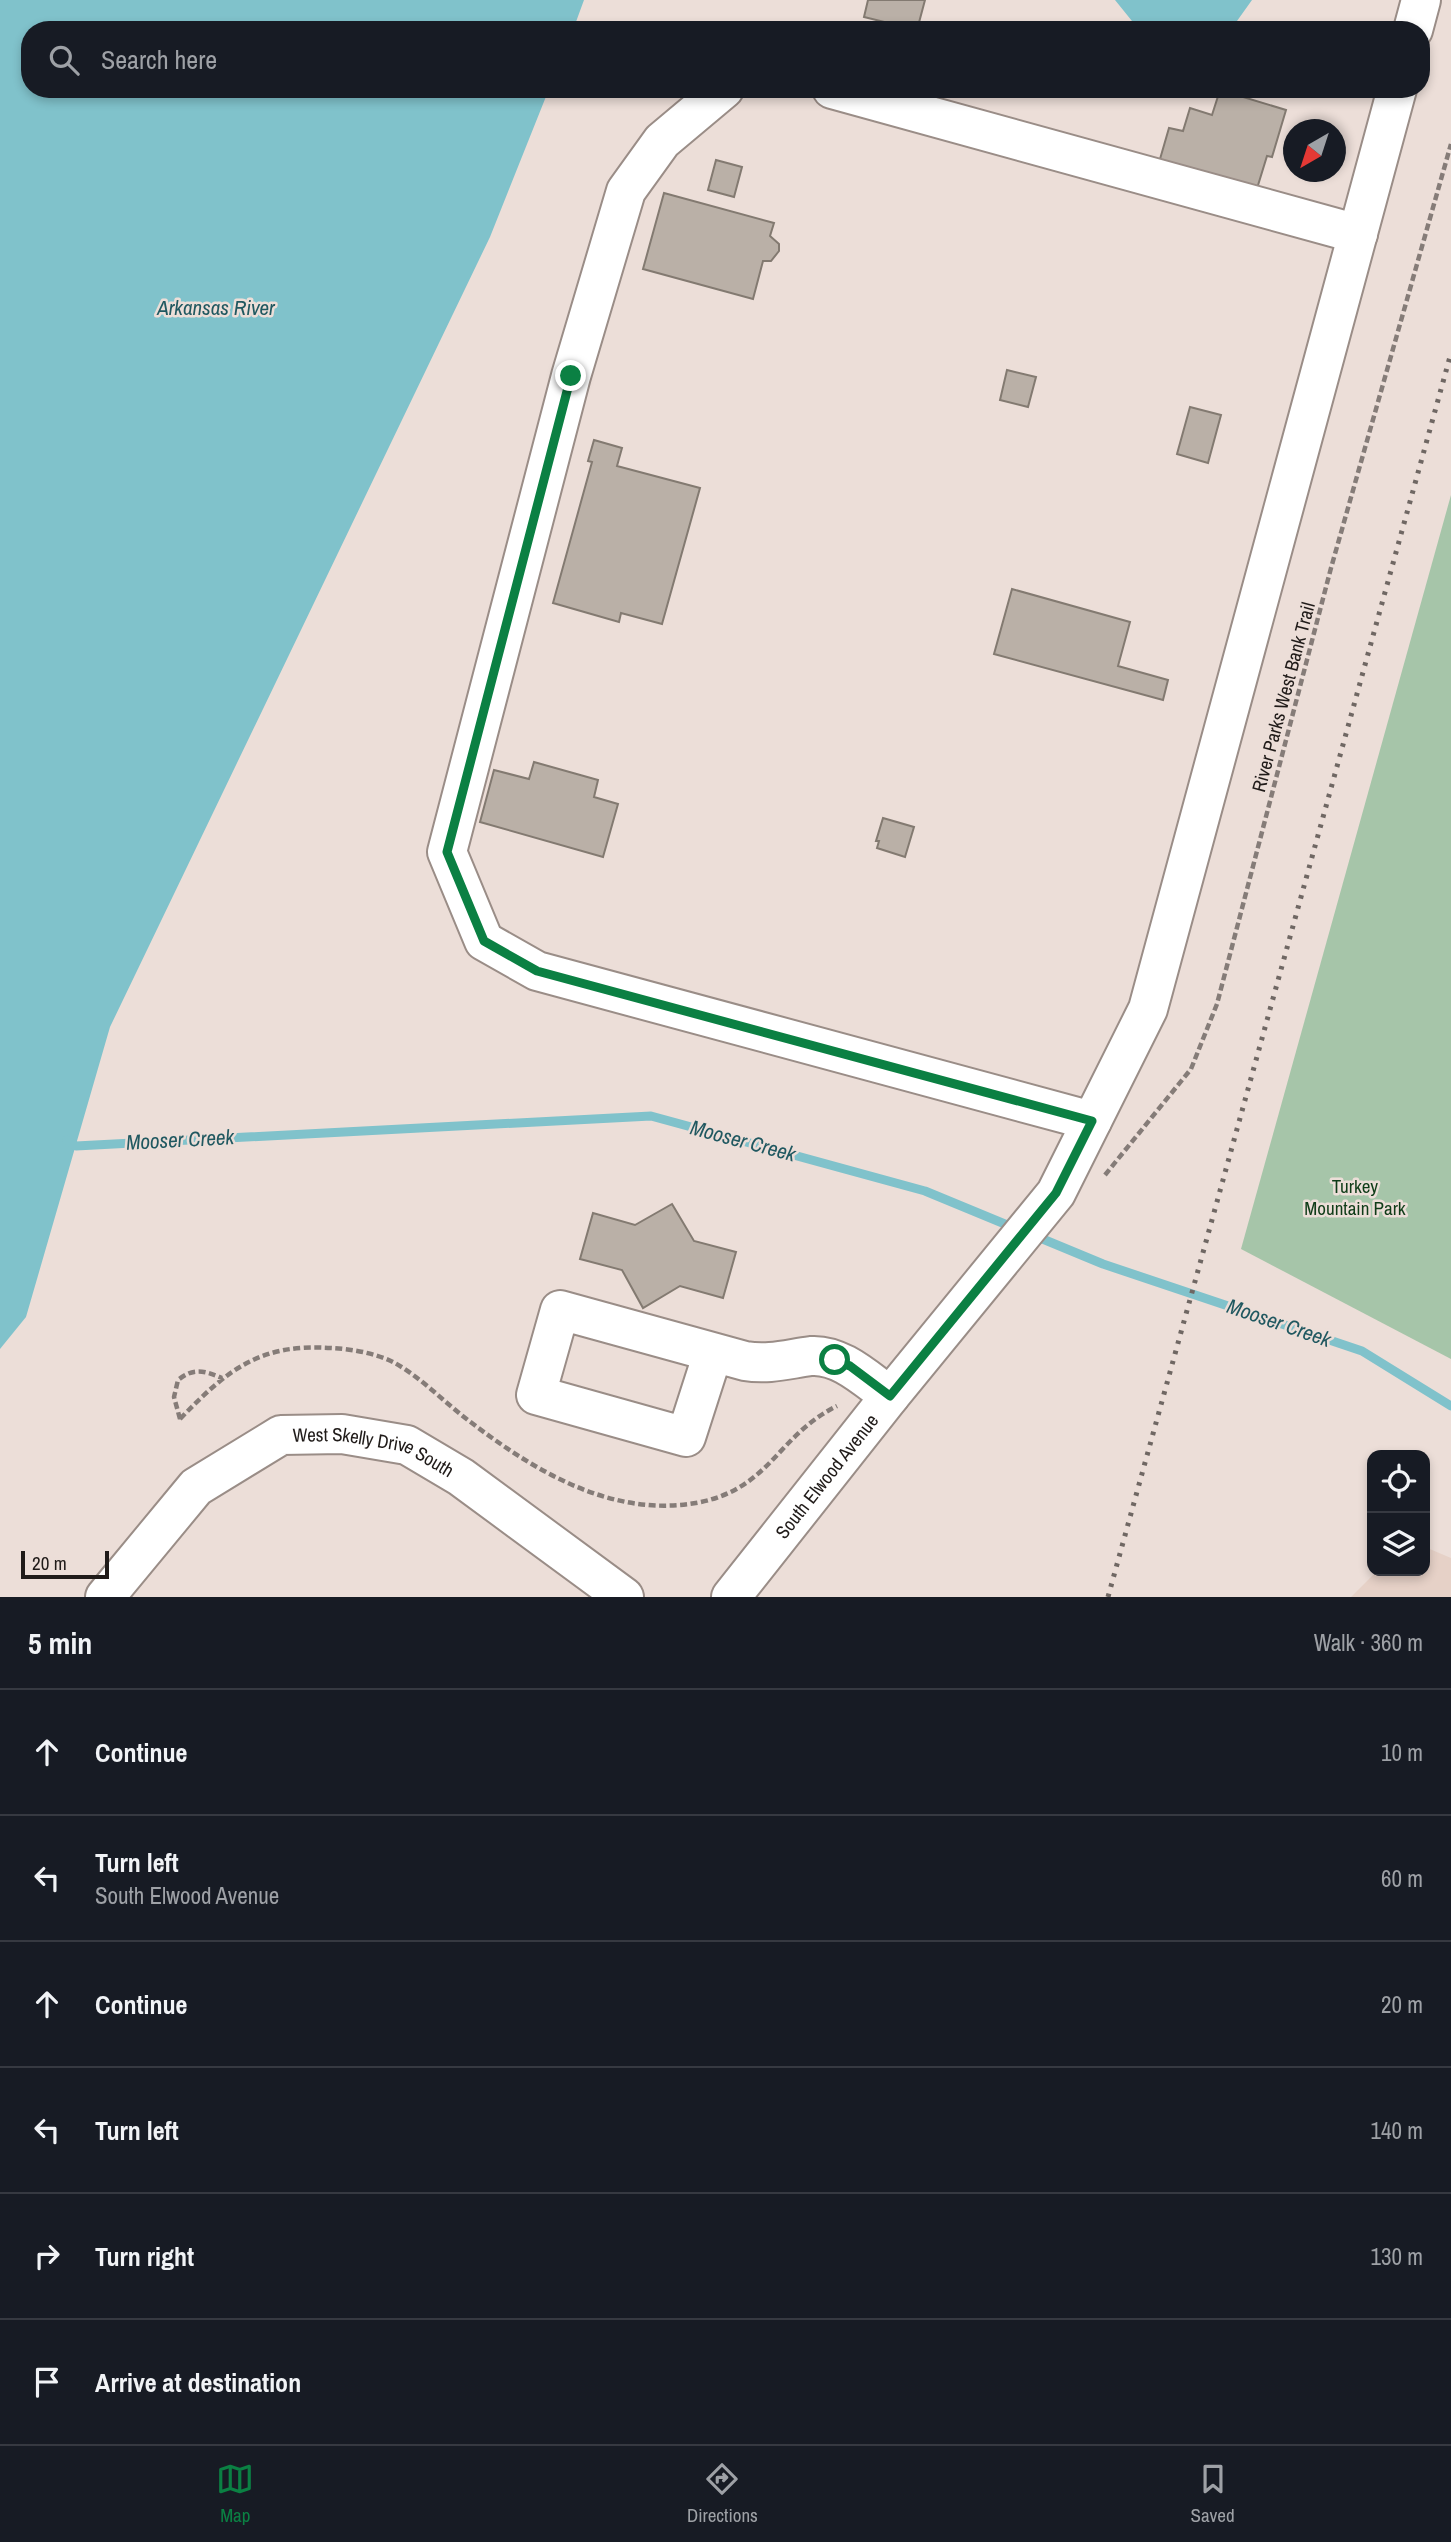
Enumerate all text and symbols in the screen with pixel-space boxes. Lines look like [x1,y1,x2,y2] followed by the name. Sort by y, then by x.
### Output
[21,21,1430,98] search box
[45,41,83,79] icon: search
[101,42,217,77] text: Search here
[1283,119,1346,182] north arrow
[156,293,276,322] water label: Arkansas River
[555,360,586,391] route end
[1245,599,1321,795] street label: River Parks West Bank Trail
[687,1113,800,1169] water label: Mooser Creek
[125,1122,236,1157] water label: Mooser Creek
[1304,1173,1406,1221] park label: Turkey Mountain Park
[1223,1291,1336,1354] water label: Mooser Creek
[819,1344,850,1375] route start
[769,1408,884,1544] street label: South Elwood Avenue
[292,1421,459,1483] street label: West Skelly Drive South
[1367,1450,1430,1576] map controls
[1367,1450,1430,1513] button: locate
[1367,1513,1430,1576] button: layers
[21,1548,108,1580] scale bar
[32,1550,67,1576] text: 20 m
[28,1623,92,1663] text: 5 min
[1314,1627,1423,1658] text: Walk · 360 m
[28,1733,66,1771] icon: ahead
[95,1735,187,1770] text: Continue
[1381,1737,1423,1768] text: 10 m
[95,1845,179,1880] text: Turn left
[28,1859,66,1897] icon: left
[1381,1863,1423,1894] text: 60 m
[95,1880,279,1911] text: South Elwood Avenue
[28,1985,66,2023] icon: ahead
[95,1987,187,2022] text: Continue
[1381,1989,1423,2020] text: 20 m
[28,2111,66,2149] icon: left
[95,2113,179,2148] text: Turn left
[1371,2115,1423,2146] text: 140 m
[28,2237,66,2275] icon: right
[95,2239,194,2274] text: Turn right
[1371,2241,1423,2272] text: 130 m
[28,2363,66,2401] icon: arrive
[95,2365,301,2400] text: Arrive at destination
[216,2460,254,2528] tab: Map
[687,2460,758,2528] tab: Directions
[1191,2460,1235,2528] tab: Saved

